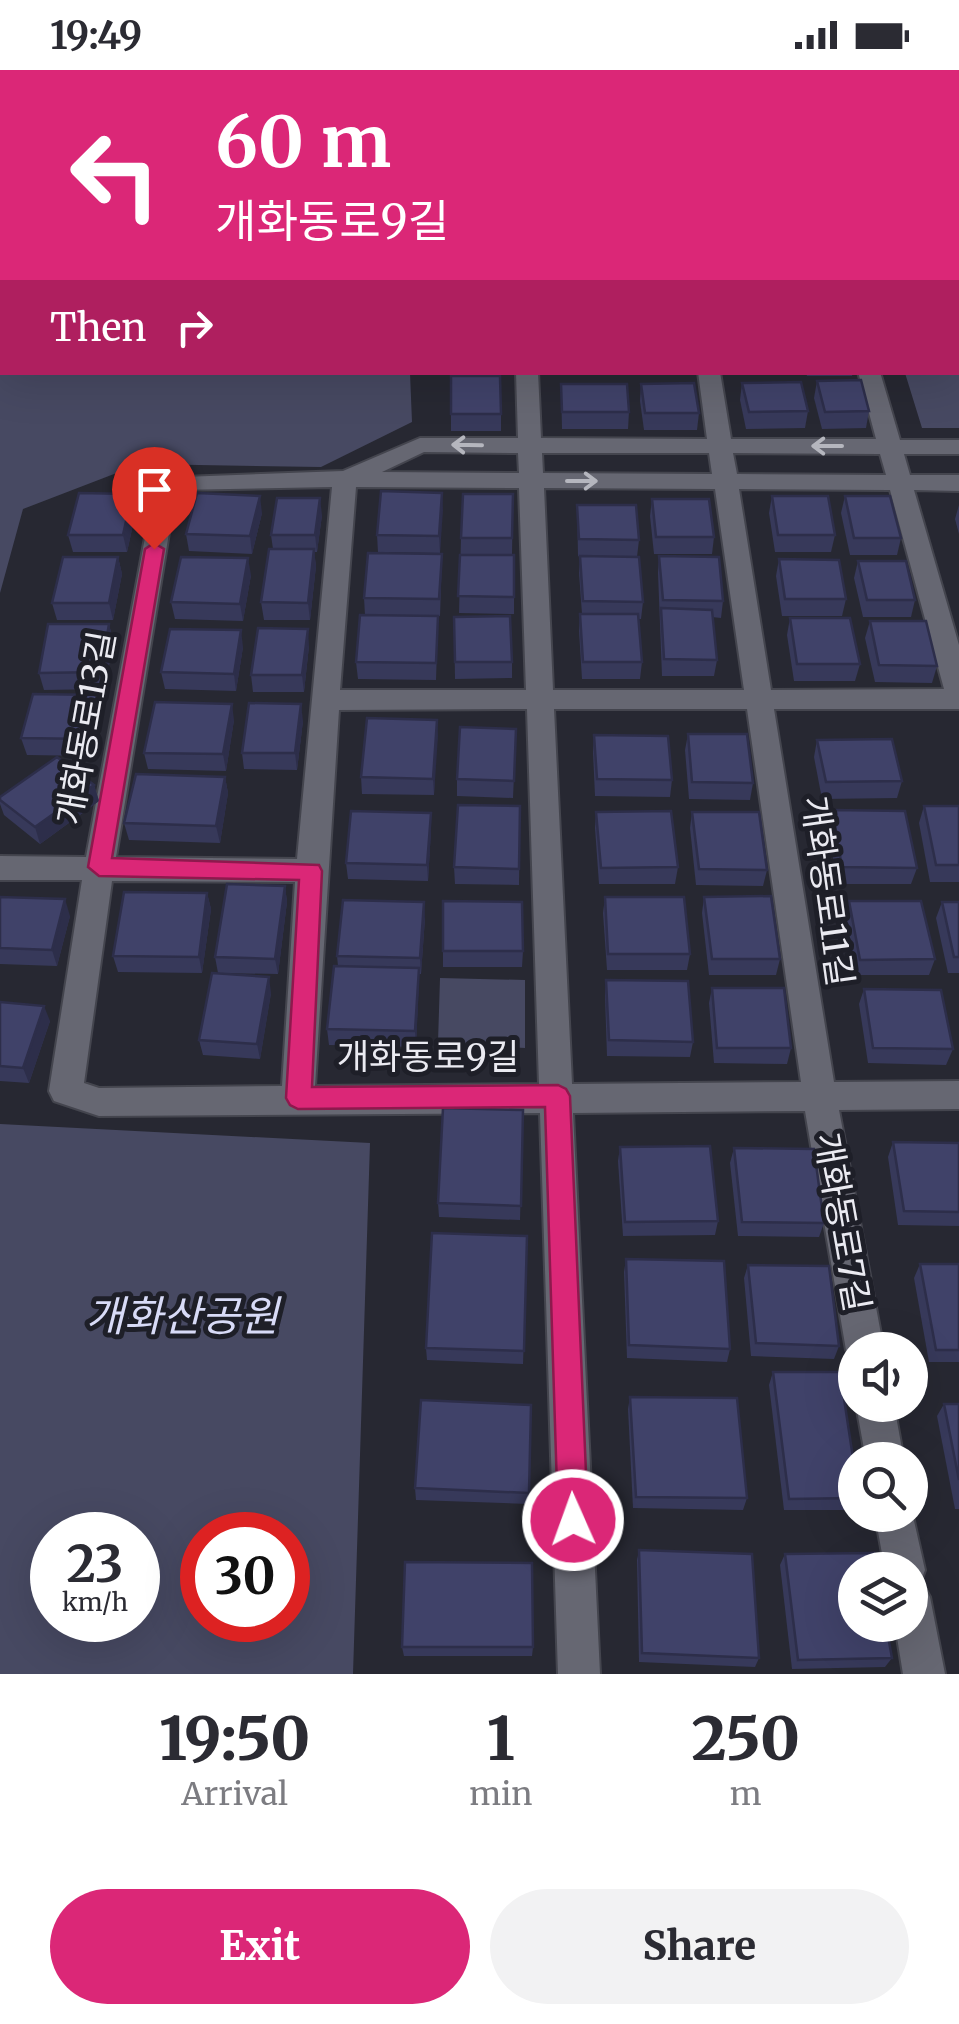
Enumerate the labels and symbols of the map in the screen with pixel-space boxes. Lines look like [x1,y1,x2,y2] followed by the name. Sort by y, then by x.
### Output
[451,436,484,454] one-way arrow
[811,436,844,456] one-way arrow
[112,447,197,550] pin
[566,472,598,490] one-way arrow
[47,628,125,828] street label: 개화동로13길
[792,793,862,989] street label: 개화동로11길
[337,1035,519,1079] street label: 개화동로9길
[805,1129,879,1315] street label: 개화동로7길
[85,1290,282,1342] park label: 개화산공원
[521,1468,625,1572] position arrow
[180,1512,310,1642] speed limit sign: 30

